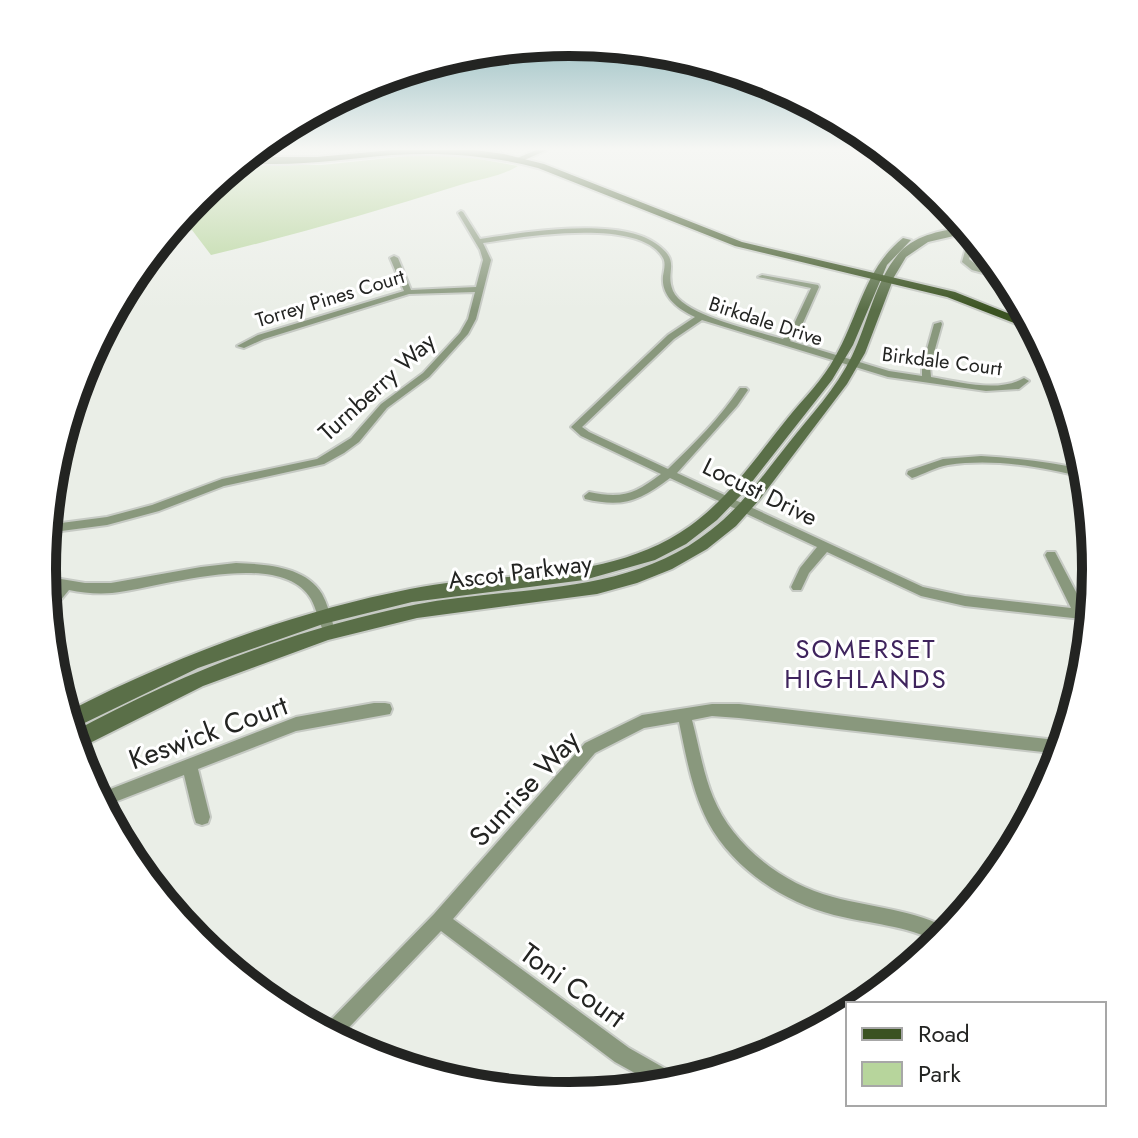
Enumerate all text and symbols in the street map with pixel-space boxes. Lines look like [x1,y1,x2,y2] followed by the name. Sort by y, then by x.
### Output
[252,262,408,335] street label: Torrey Pines Court
[705,289,827,354] street label: Birkdale Drive
[310,324,443,449] street label: Turnberry Way
[880,340,1004,383] street label: Birkdale Court
[697,449,824,534] street label: Locust Drive
[446,545,594,598] street label: Ascot Parkway
[784,630,948,698] district label: SOMERSET HIGHLANDS
[123,685,294,780] street label: Keswick Court
[459,720,590,856] street label: Sunrise Way
[512,933,634,1038] street label: Toni Court
[846,1002,1106,1106] legend
[918,1016,970,1051] text: Road
[918,1056,961,1091] text: Park

